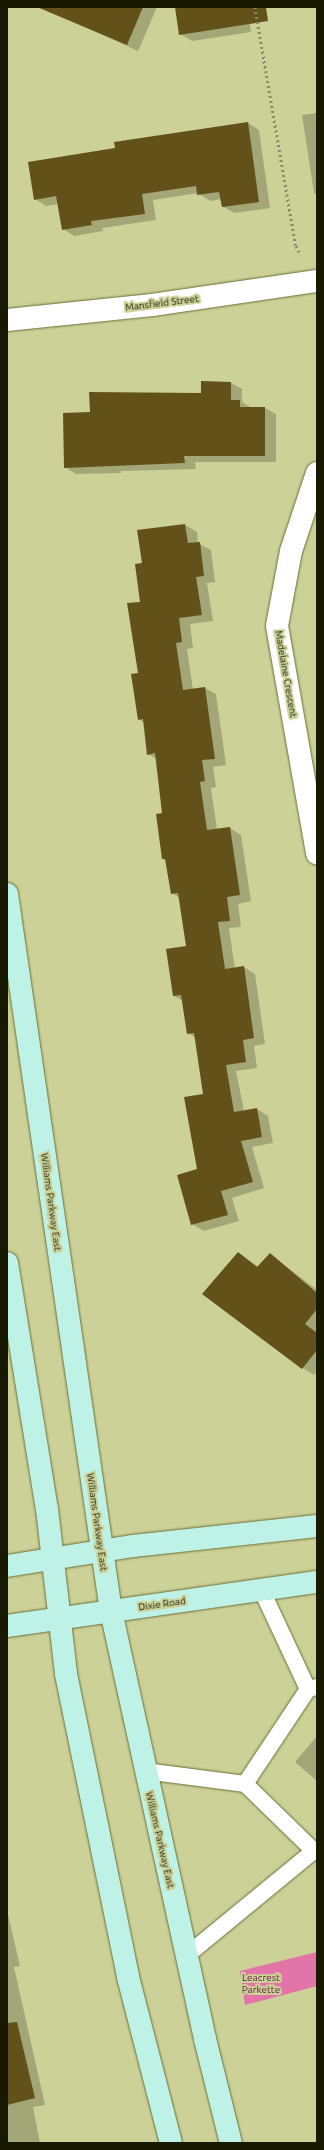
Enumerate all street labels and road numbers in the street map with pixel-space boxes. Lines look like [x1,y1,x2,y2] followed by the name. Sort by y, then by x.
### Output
[124,293,200,313] street label: Mansfield Street
[272,629,300,719] street label: Madelaine Crescent
[38,1152,64,1252] street label: Williams Parkway East
[84,1472,110,1572] street label: Williams Parkway East
[137,1595,187,1613] street label: Dixie Road
[143,1790,177,1890] street label: Williams Parkway East

